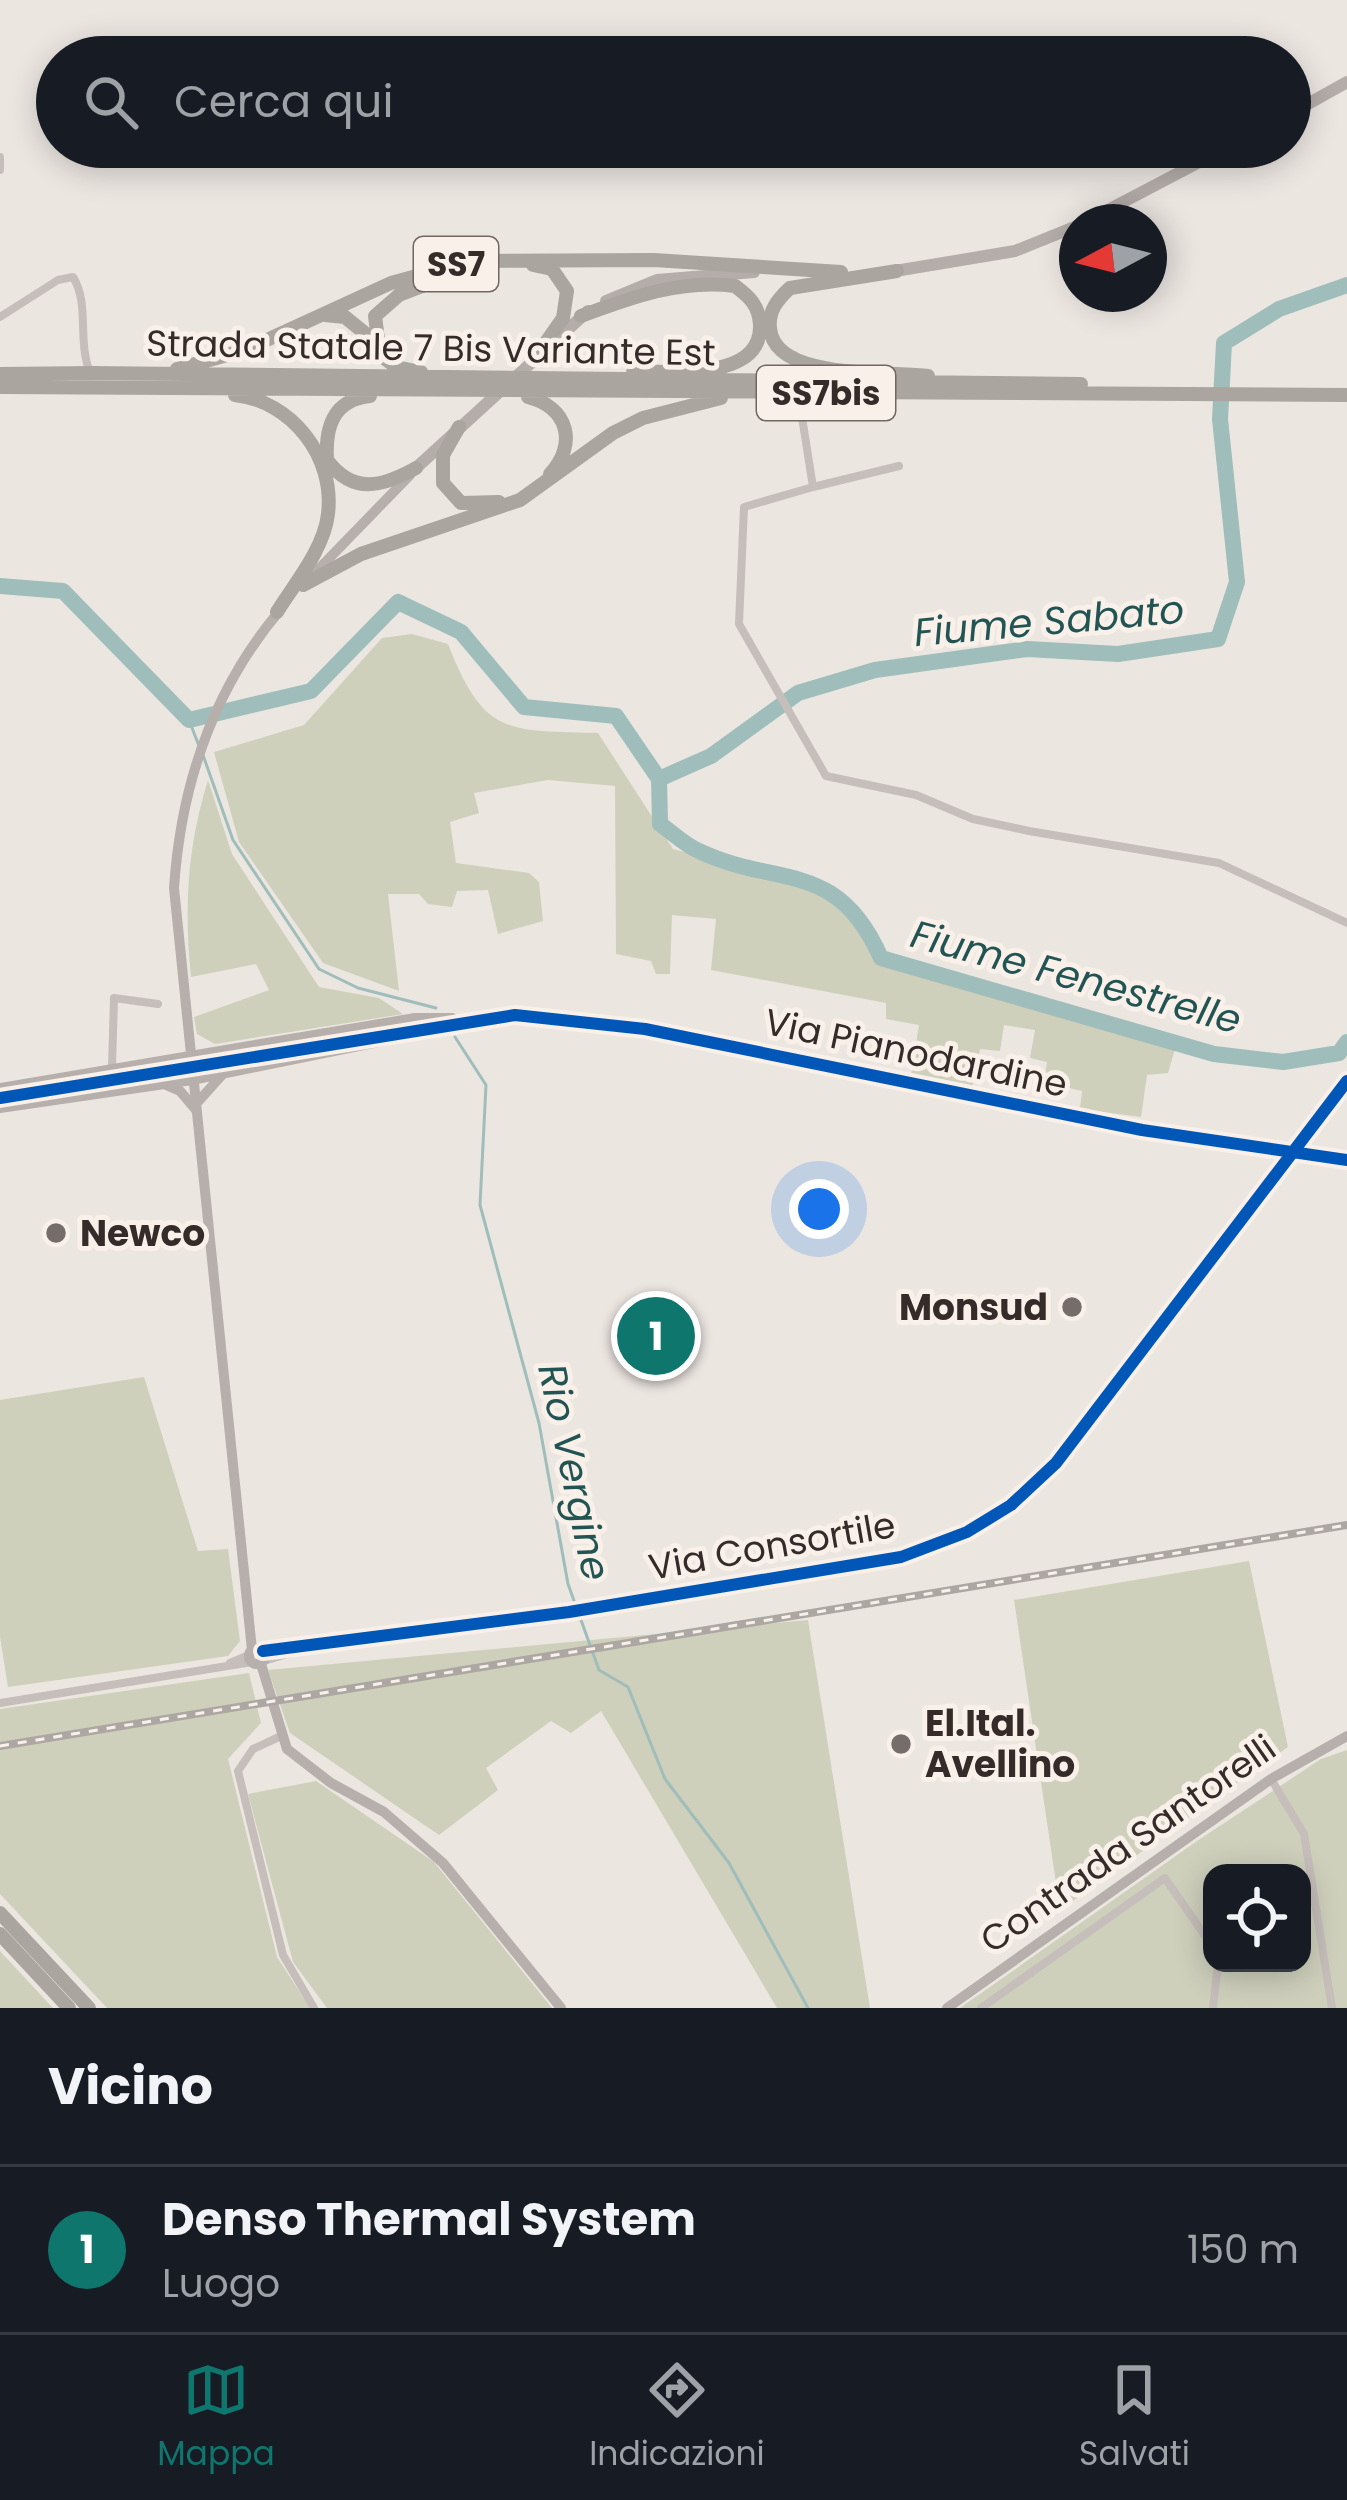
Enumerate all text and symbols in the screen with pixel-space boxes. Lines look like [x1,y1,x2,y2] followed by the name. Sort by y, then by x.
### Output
[36,36,1311,168] search box
[78,69,144,135] icon: search
[174,70,393,133] text: Cerca qui
[1059,204,1167,312] north arrow
[414,237,498,291] road number: SS7
[146,318,716,378] street label: Strada Statale 7 Bis Variante Est
[757,366,895,420] road number: SS7bis
[912,582,1186,660] water label: Fiume Sabato
[905,906,1247,1048] water label: Fiume Fenestrelle
[760,996,1072,1110] street label: Via Pianodardine
[789,1179,849,1239] your location
[80,1208,205,1259] place label: Newco
[43,1220,69,1246] marker: Newco
[899,1282,1048,1333] place label: Monsud
[617,1291,695,1381] pin: 1
[1059,1294,1085,1320] marker: Monsud
[524,1359,624,1585] water label: Rio Vergine
[645,1499,899,1593] street label: Via Consortile
[925,1698,1075,1790] place label: El.Ital. Avellino
[970,1723,1286,1965] street label: Contrada Santorelli
[888,1731,914,1757] marker: El.Ital. Avellino
[1203,1864,1311,1972] map controls
[1203,1864,1311,1972] button: locate
[48,2050,213,2122] text: Vicino
[162,2188,696,2251] text: Denso Thermal System
[80,2222,94,2277] text: 1
[1187,2222,1299,2277] text: 150 m
[162,2256,280,2311] text: Luogo
[157,2357,275,2479] tab: Mappa
[589,2357,765,2479] tab: Indicazioni
[1079,2357,1190,2479] tab: Salvati

